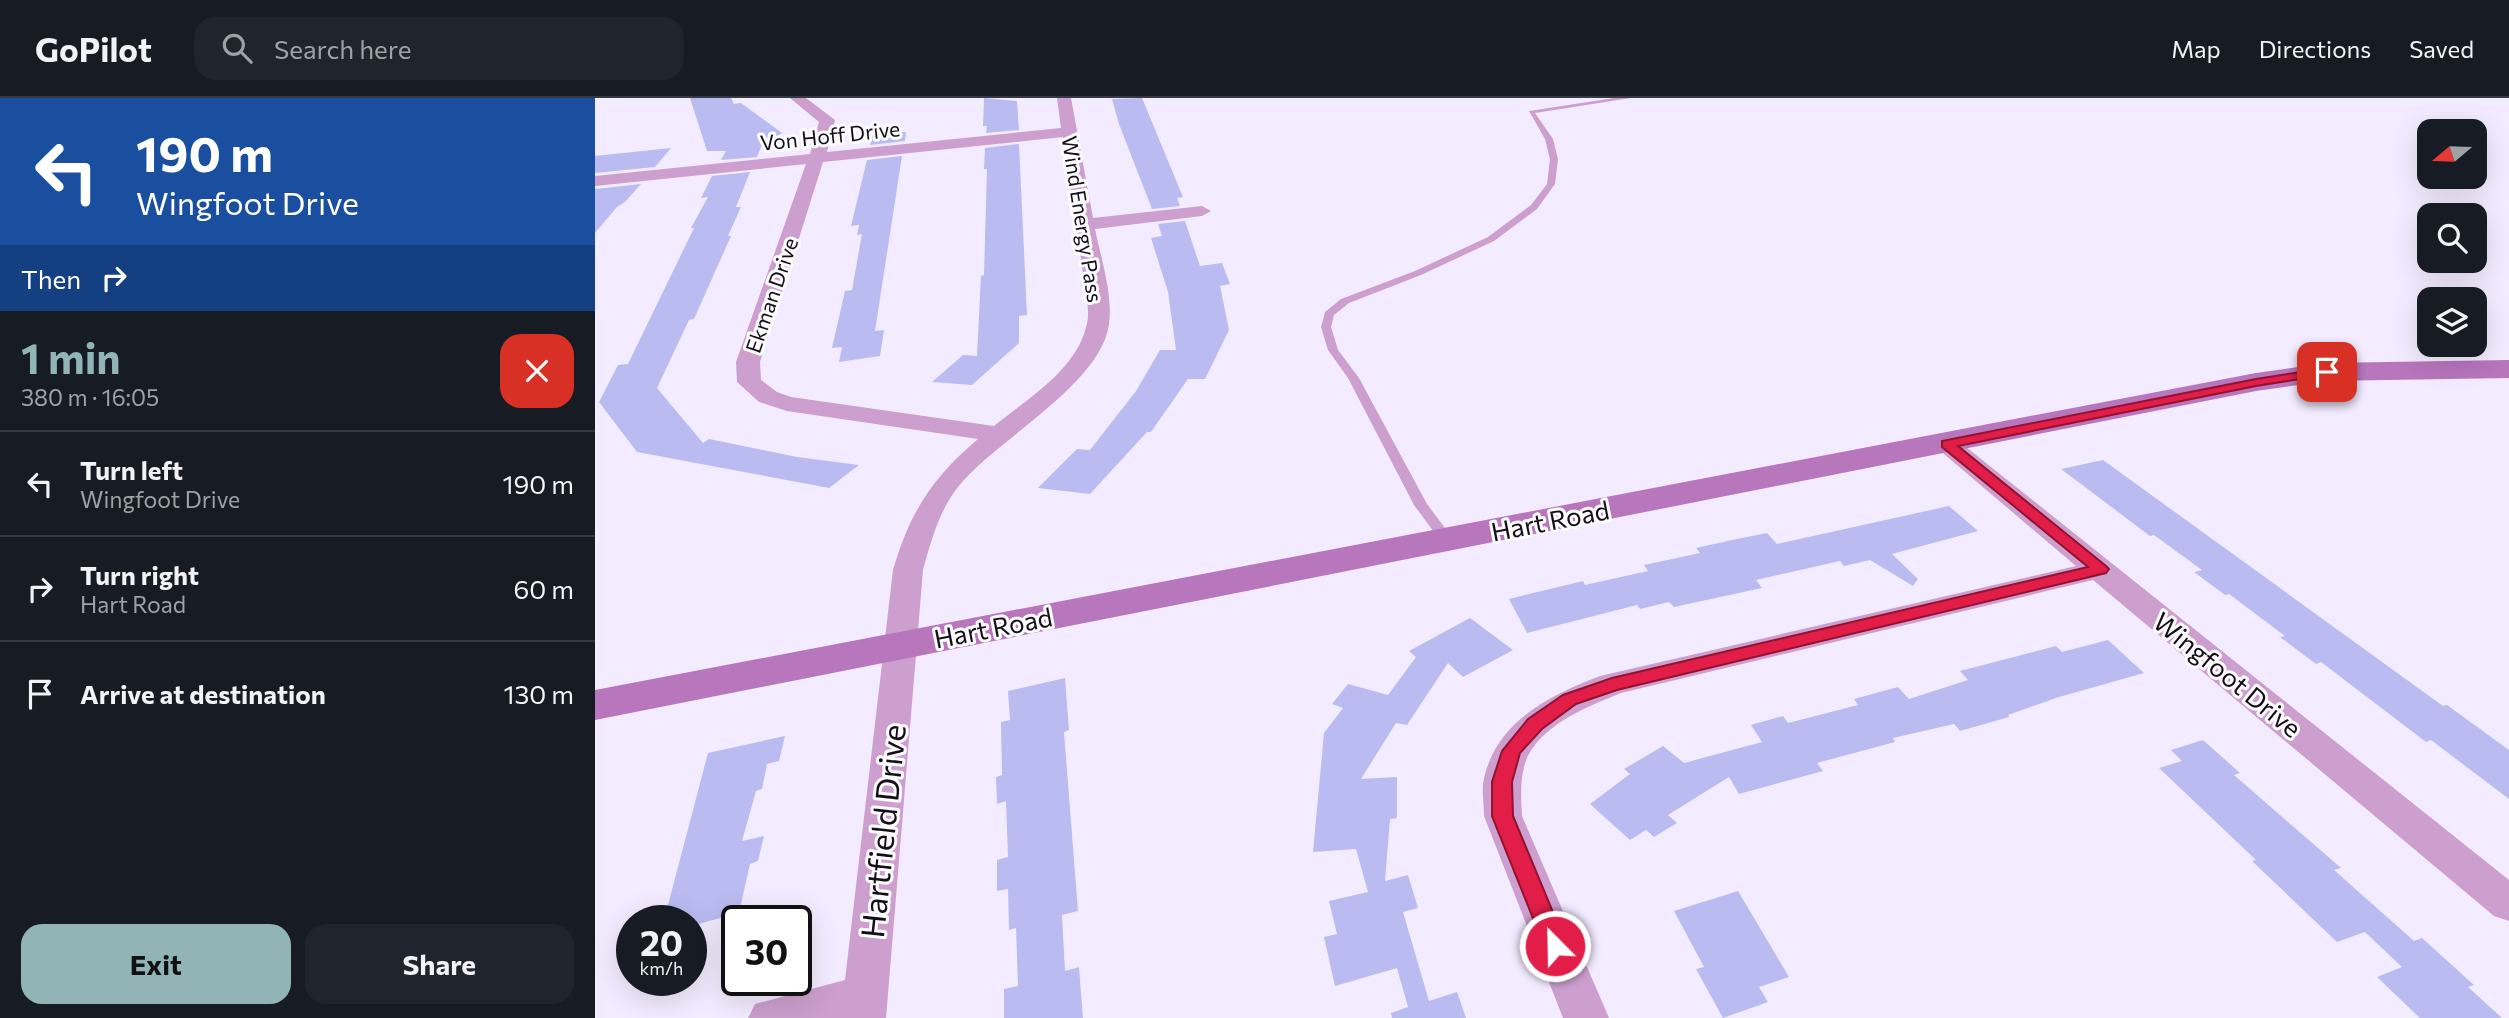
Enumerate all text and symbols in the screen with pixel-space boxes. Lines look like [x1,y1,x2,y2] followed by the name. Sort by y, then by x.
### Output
[194,17,684,80] search box
[35,28,152,69] text: GoPilot
[218,29,256,67] icon: search
[274,33,411,64] text: Search here
[2171,34,2221,63] text: Map
[2259,34,2371,63] text: Directions
[2409,34,2474,63] text: Saved
[759,115,901,155] street label: Von Hoff Drive
[2417,119,2487,189] north arrow
[2417,119,2487,357] map controls
[136,122,273,182] text: 190 m
[21,126,112,217] icon: left
[1057,134,1109,304] street label: Wind Energy Pass
[136,182,359,222] text: Wingfoot Drive
[2417,203,2487,273] button: search
[740,234,802,356] street label: Ekman Drive
[95,259,133,297] icon: right
[21,263,81,294] text: Then
[2417,287,2487,357] button: layers
[21,331,121,383] text: 1 min
[500,334,574,408] button: close
[2297,342,2357,402] pin
[2308,353,2346,391] icon: arrive
[21,383,159,411] text: 380 m · 16:05
[80,454,183,485] text: Turn left
[21,465,59,503] icon: left
[502,468,574,499] text: 190 m
[80,485,240,513] text: Wingfoot Drive
[1488,493,1612,547] street label: Hart Road
[80,559,199,590] text: Turn right
[21,570,59,608] icon: right
[514,573,574,604] text: 60 m
[80,590,186,618] text: Hart Road
[931,600,1055,654] street label: Hart Road
[2148,605,2308,743] street label: Wingfoot Drive
[21,675,59,713] icon: arrive
[80,678,326,709] text: Arrive at destination
[503,678,574,709] text: 130 m
[851,722,913,940] street label: Hartfield Drive
[721,905,812,996] speed limit sign: 30
[1518,909,1592,983] position arrow
[640,920,683,963] text: 20
[21,924,291,1004] button: Exit
[305,924,574,1004] button: Share
[640,957,683,979] text: km/h

